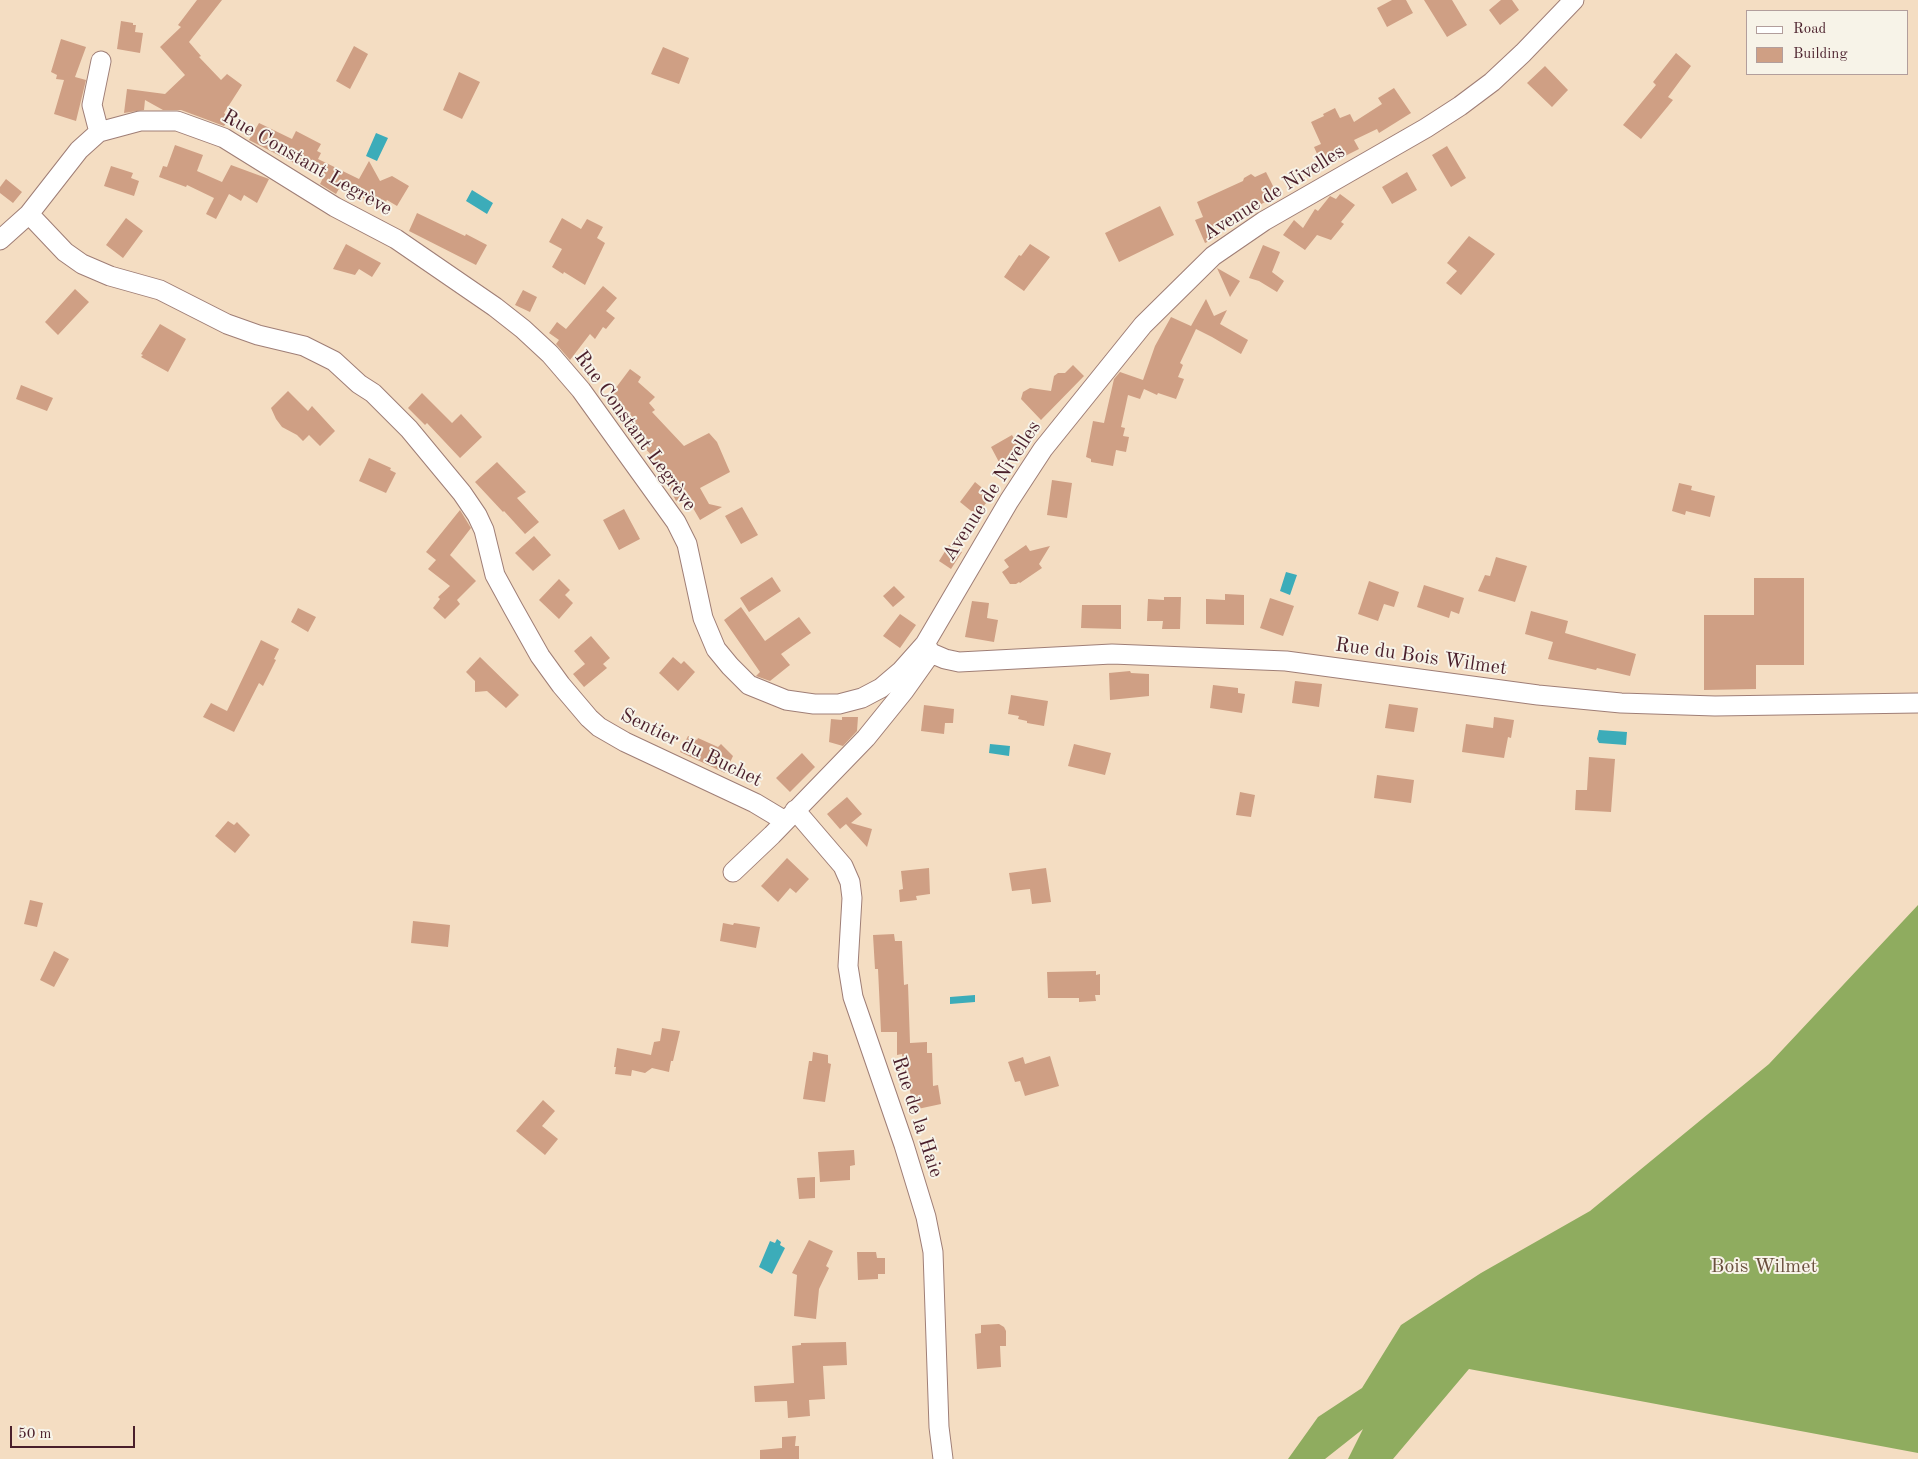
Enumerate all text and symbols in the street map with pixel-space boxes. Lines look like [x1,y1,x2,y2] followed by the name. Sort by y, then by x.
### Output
[1746,10,1908,75] legend
[1793,22,1826,37] text: Road
[1793,47,1848,62] text: Building
[218,104,396,222] street label: Rue Constant Legrève
[1199,140,1349,246] street label: Avenue de Nivelles
[569,346,701,516] street label: Rue Constant Legrève
[938,416,1046,566] street label: Avenue de Nivelles
[1334,633,1508,681] street label: Rue du Bois Wilmet
[616,703,766,793] street label: Sentier du Buchet
[886,1053,948,1181] street label: Rue de la Haie
[1711,1255,1817,1279] park label: Bois Wilmet
[12,1416,138,1448] scale bar
[18,1427,52,1442] text: 50 m

